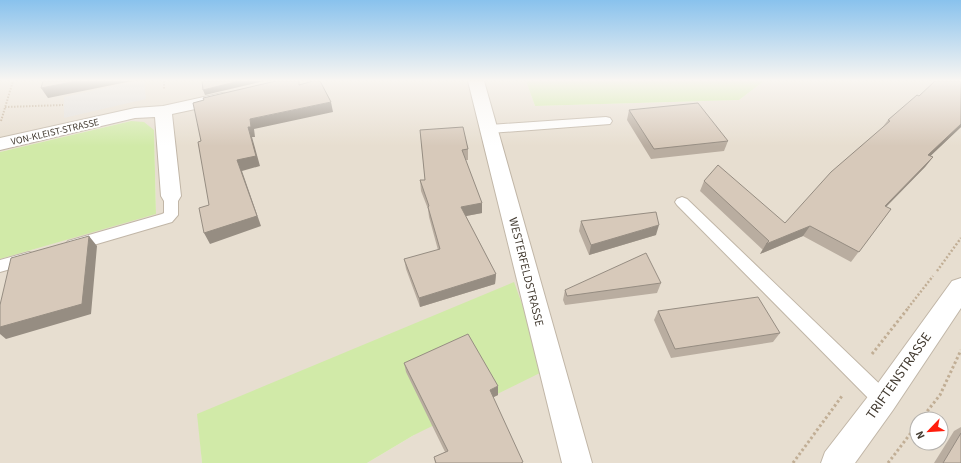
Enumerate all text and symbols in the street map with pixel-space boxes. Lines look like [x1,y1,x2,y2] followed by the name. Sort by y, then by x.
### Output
[10,115,100,149] street label: VON-KLEIST-STRASSE
[504,216,548,328] street label: WESTERFELDSTRASSE
[861,328,937,424] street label: TRIFTENSTRASSE
[909,411,949,451] north arrow
[912,429,929,442] text: N

